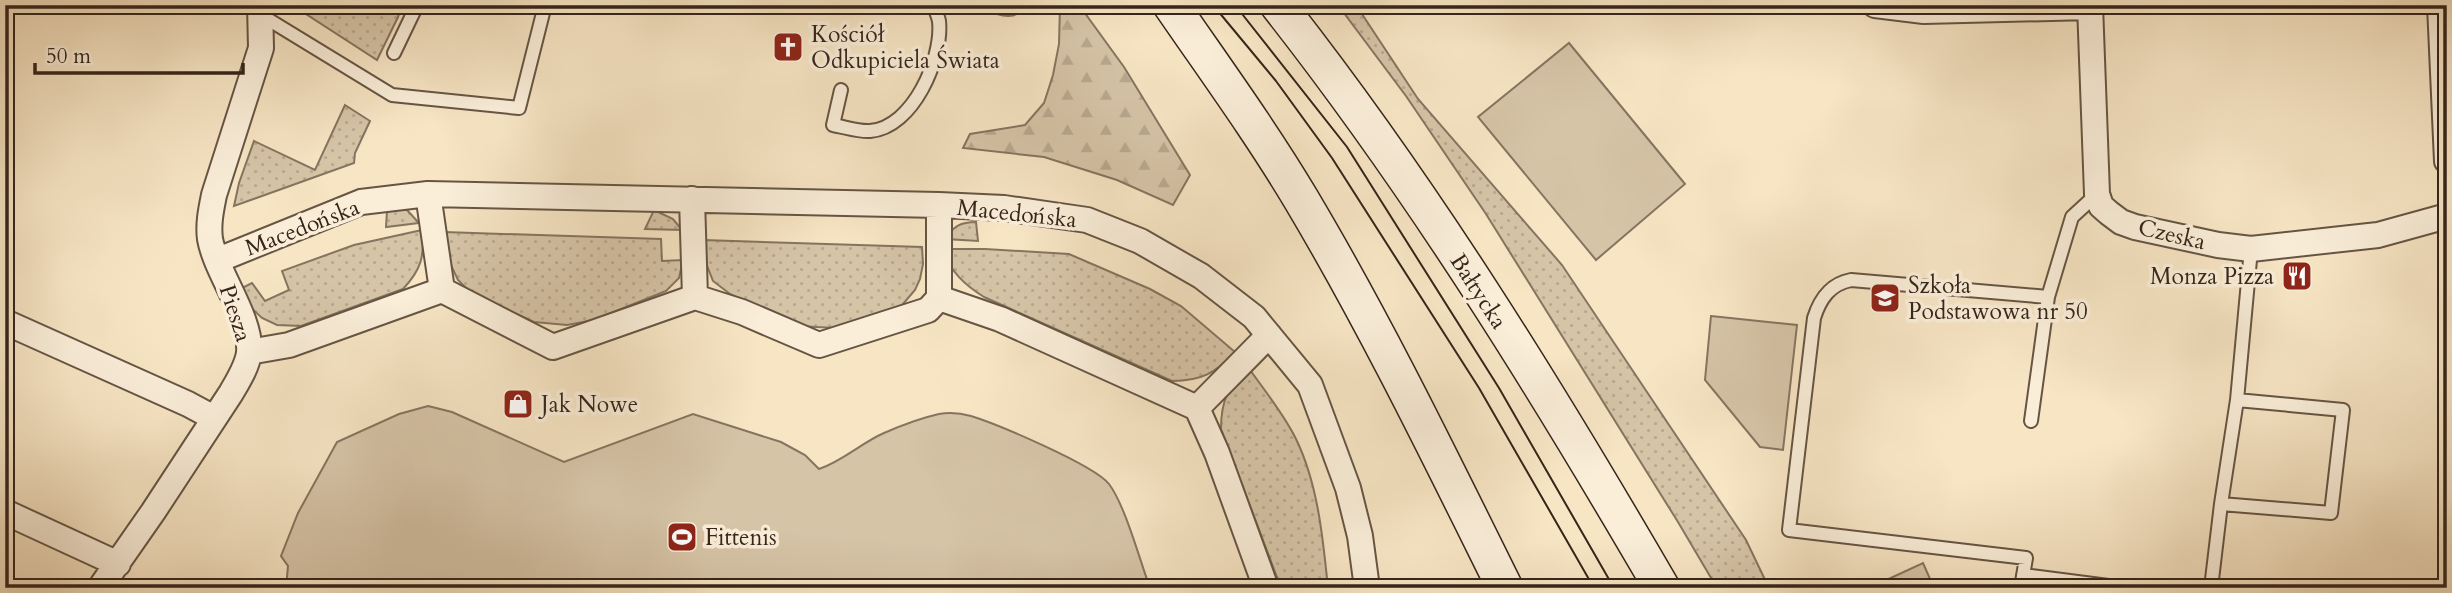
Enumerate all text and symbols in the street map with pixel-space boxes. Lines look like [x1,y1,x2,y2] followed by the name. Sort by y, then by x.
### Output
[811,19,1000,76] place label: Kościół Odkupiciela Świata
[771,30,805,64] church icon: Kościół Odkupiciela Świata
[35,32,243,76] scale bar
[46,42,91,71] text: 50 m
[240,191,364,263] street label: Macedońska
[956,192,1078,235] street label: Macedońska
[2135,212,2209,257] street label: Czeska
[1443,248,1515,335] street label: Bałtycka
[2280,259,2314,293] restaurant icon: Monza Pizza
[2150,261,2274,292] place label: Monza Pizza
[1908,270,2088,327] place label: Szkoła Podstawowa nr 50
[212,281,259,346] street label: Piesza
[1868,281,1902,315] school or university icon: Szkoła Podstawowa nr 50
[501,387,535,421] shop icon: Jak Nowe
[538,389,638,420] place label: Jak Nowe
[665,520,699,554] sports icon: Fittenis
[705,522,777,553] place label: Fittenis

